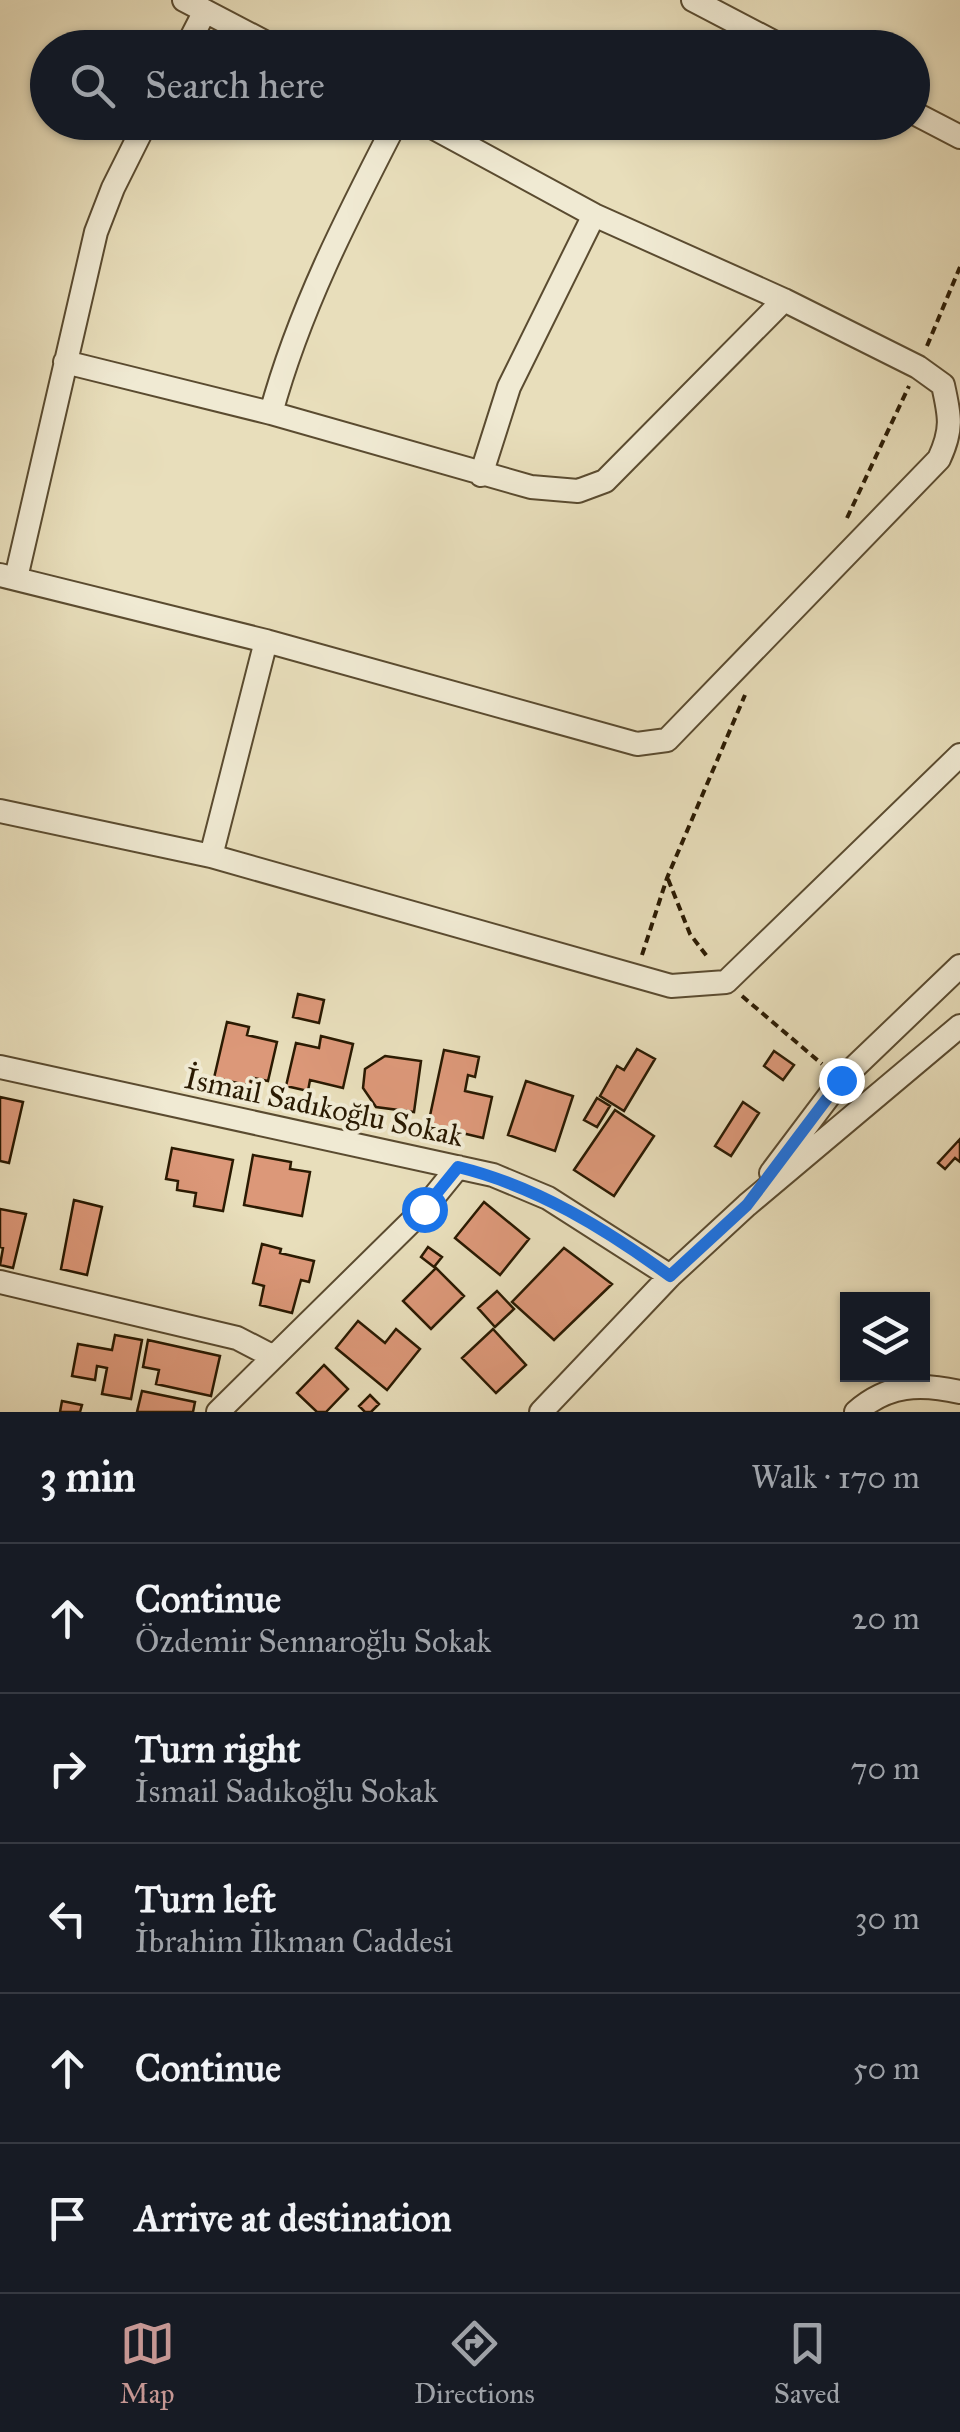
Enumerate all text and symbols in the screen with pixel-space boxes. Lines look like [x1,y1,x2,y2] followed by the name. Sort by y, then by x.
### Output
[30,30,930,140] search box
[65,58,120,113] icon: search
[145,62,325,108] text: Search here
[819,1058,865,1104] route end
[181,1060,467,1154] street label: İsmail Sadıkoğlu Sokak
[402,1187,448,1233] route start
[840,1292,930,1382] map controls
[840,1292,930,1382] button: layers
[40,1451,135,1503] text: 3 min
[751,1458,920,1497] text: Walk · 170 m
[135,1576,281,1622] text: Continue
[40,1591,95,1646] icon: ahead
[852,1599,920,1638] text: 20 m
[135,1622,491,1661] text: Özdemir Sennaroğlu Sokak
[135,1726,301,1772] text: Turn right
[40,1741,95,1796] icon: right
[851,1749,920,1788] text: 70 m
[135,1772,438,1811] text: İsmail Sadıkoğlu Sokak
[135,1876,276,1922] text: Turn left
[40,1891,95,1946] icon: left
[855,1899,920,1938] text: 30 m
[135,1922,453,1961] text: İbrahim İlkman Caddesi
[40,2041,95,2096] icon: ahead
[135,2045,281,2091] text: Continue
[853,2049,920,2088] text: 50 m
[40,2191,95,2246] icon: arrive
[135,2195,452,2241] text: Arrive at destination
[120,2316,175,2411] tab: Map
[414,2316,535,2411] tab: Directions
[774,2316,840,2411] tab: Saved

